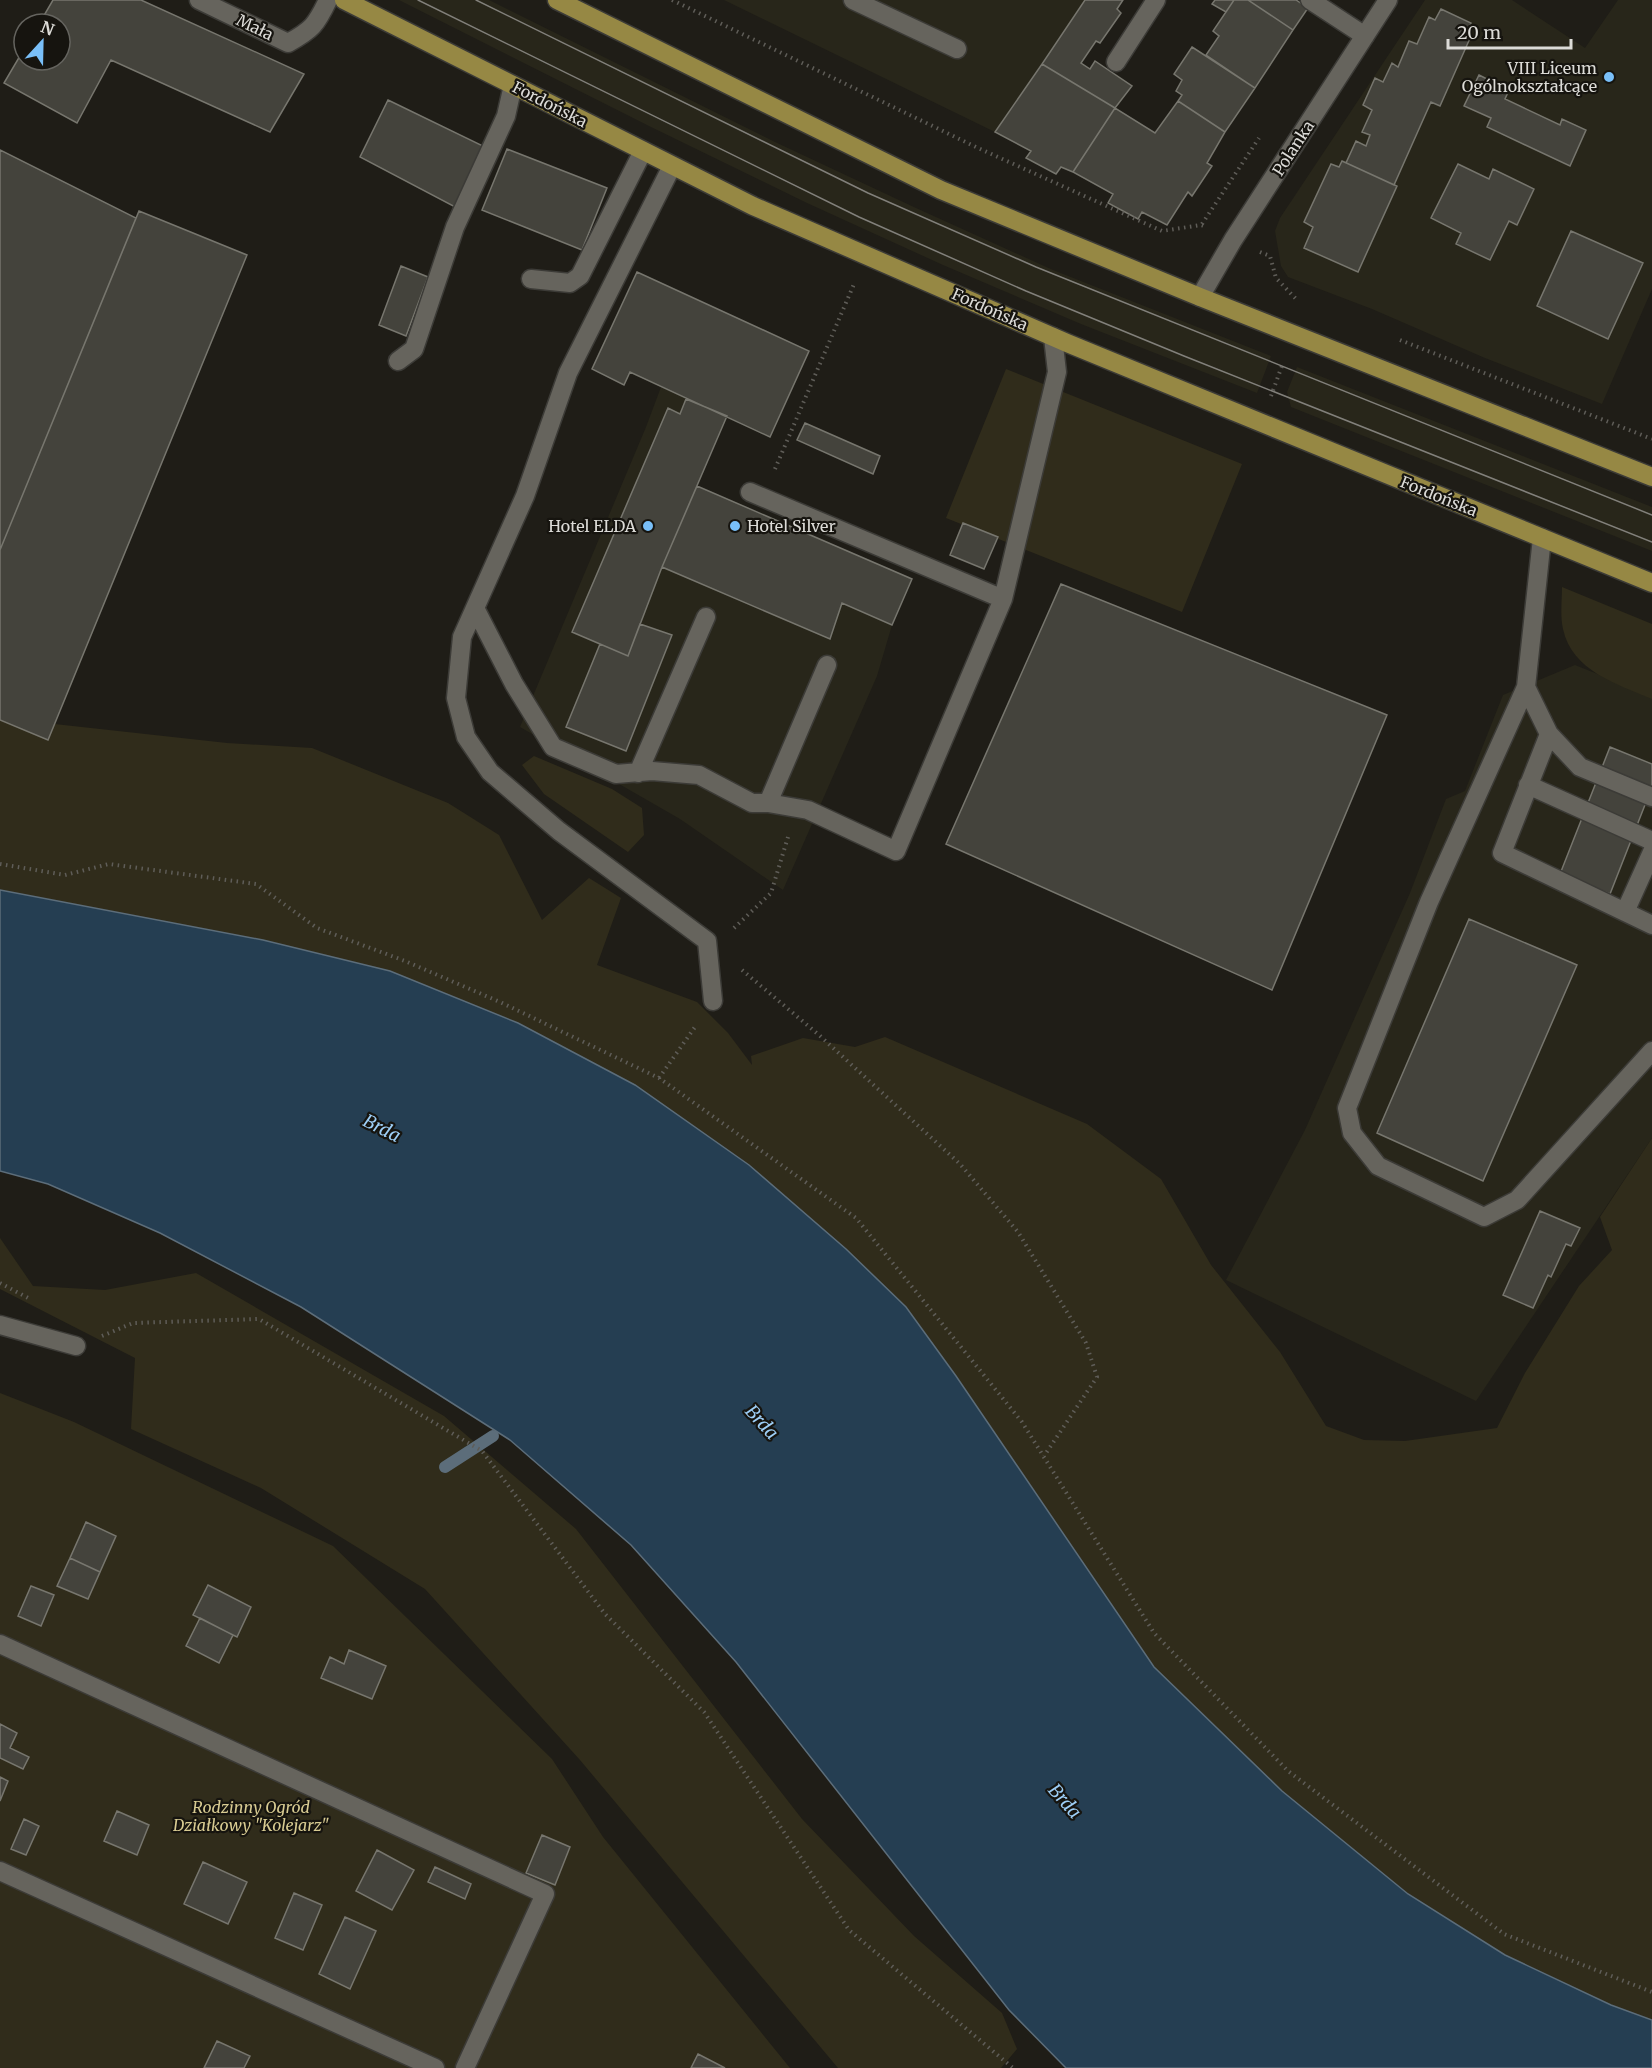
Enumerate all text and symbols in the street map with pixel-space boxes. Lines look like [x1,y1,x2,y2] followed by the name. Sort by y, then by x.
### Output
[233,10,277,45] street label: Mała
[12,12,72,72] north arrow
[1448,12,1571,50] scale bar
[38,16,58,40] text: N
[1457,21,1501,44] text: 20 m
[1462,58,1597,96] place label: VIII Liceum Ogólnokształcące
[1602,70,1616,84] marker: VIII Liceum Ogólnokształcące
[509,77,591,132] street label: Fordońska
[1268,116,1319,179] street label: Polanka
[949,283,1032,335] street label: Fordońska
[1398,472,1481,521] street label: Fordońska
[548,516,637,536] place label: Hotel ELDA
[747,516,836,536] place label: Hotel Silver
[641,519,655,533] marker: Hotel ELDA
[728,519,742,533] marker: Hotel Silver
[359,1109,405,1147] water label: Brda
[740,1400,784,1444] water label: Brda
[1044,1779,1086,1823] water label: Brda
[172,1797,329,1835] park label: Rodzinny Ogród Działkowy "Kolejarz"

